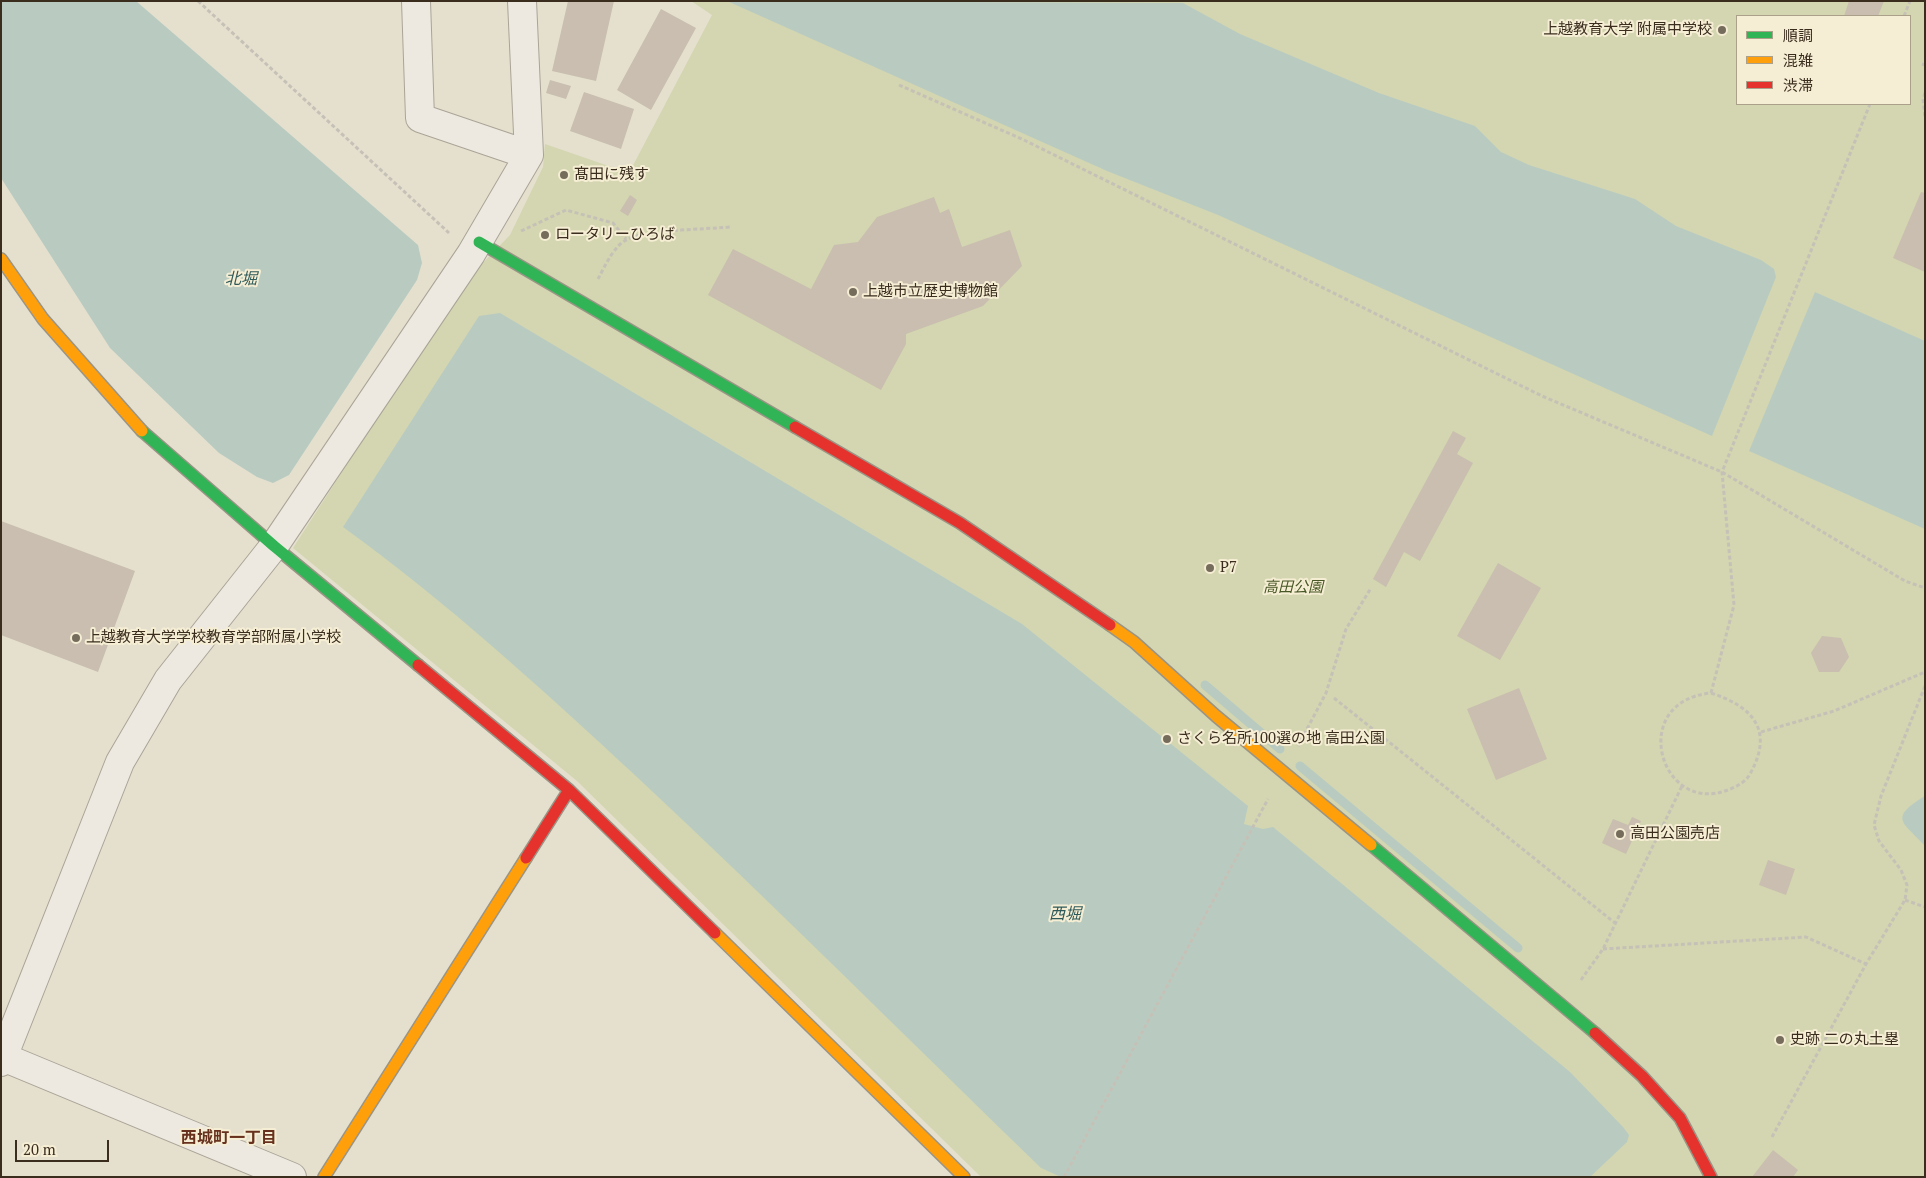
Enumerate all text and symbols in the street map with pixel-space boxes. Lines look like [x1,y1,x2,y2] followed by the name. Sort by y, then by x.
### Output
[1736,15,1911,105] legend
[1543,21,1712,39] place label: 上越教育大学 附属中学校
[1716,24,1728,36] marker: 上越教育大学 附属中学校
[1783,25,1813,45] text: 順調
[1783,50,1813,70] text: 混雑
[1783,75,1813,95] text: 渋滞
[574,166,649,184] place label: 髙田に残す
[558,169,570,181] marker: 髙田に残す
[555,226,675,244] place label: ロータリーひろば
[539,229,551,241] marker: ロータリーひろば
[225,269,257,289] water label: 北堀
[863,283,998,301] place label: 上越市立歴史博物館
[847,286,859,298] marker: 上越市立歴史博物館
[1220,559,1237,577] place label: P7
[1204,562,1216,574] marker: P7
[1263,579,1323,597] park label: 高田公園
[86,629,341,647] place label: 上越教育大学学校教育学部附属小学校
[70,632,82,644] marker: 上越教育大学学校教育学部附属小学校
[1177,730,1385,748] place label: さくら名所100選の地 高田公園
[1161,733,1173,745] marker: さくら名所100選の地 高田公園
[1630,825,1720,843] place label: 高田公園売店
[1614,828,1626,840] marker: 高田公園売店
[1049,904,1081,924] water label: 西堀
[1790,1031,1899,1049] place label: 史跡 二の丸土塁
[1774,1034,1786,1046] marker: 史跡 二の丸土塁
[181,1128,277,1148] district label: 西城町一丁目
[18,1130,111,1162] scale bar
[23,1139,56,1159] text: 20 m

